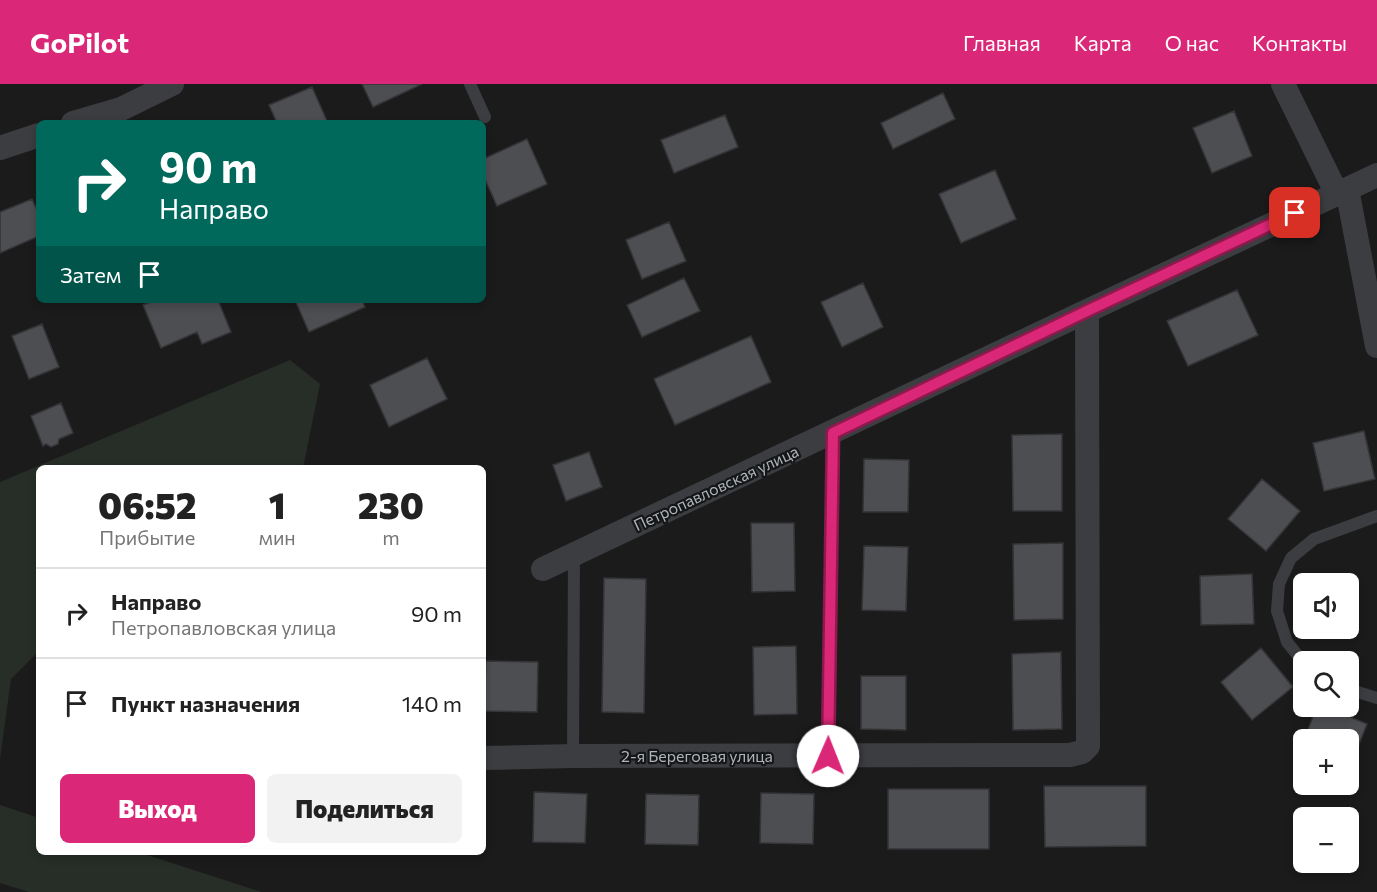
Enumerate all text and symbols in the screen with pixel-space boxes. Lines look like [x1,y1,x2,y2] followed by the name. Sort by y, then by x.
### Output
[30,25,129,59] text: GoPilot
[963,30,1041,55] text: Главная
[1074,30,1132,55] text: Карта
[1165,30,1219,55] text: О нас
[1252,30,1347,55] text: Контакты
[159,140,258,192] text: 90 m
[60,144,138,222] icon: right
[1269,187,1320,238] pin
[159,192,269,225] text: Направо
[1278,196,1311,229] icon: arrive
[133,258,166,291] icon: arrive
[60,261,121,288] text: Затем
[630,441,801,534] street label: Петропавловская улица
[98,482,197,526] text: 06:52
[269,482,286,526] text: 1
[358,482,424,526] text: 230
[99,525,195,549] text: Прибытие
[259,525,296,549] text: мин
[382,525,400,549] text: m
[1293,573,1359,873] map controls
[1293,573,1359,639] button: sound
[111,588,201,615] text: Направо
[60,597,93,630] icon: right
[411,600,462,627] text: 90 m
[111,615,336,639] text: Петропавловская улица
[1293,651,1359,717] button: search
[60,687,93,720] icon: arrive
[111,690,300,717] text: Пункт назначения
[402,690,462,717] text: 140 m
[796,724,860,788] position arrow
[1293,729,1359,795] button: +
[621,746,773,765] street label: 2-я Береговая улица
[60,774,255,843] button: Выход
[267,774,462,843] button: Поделиться
[1293,807,1359,873] button: −

